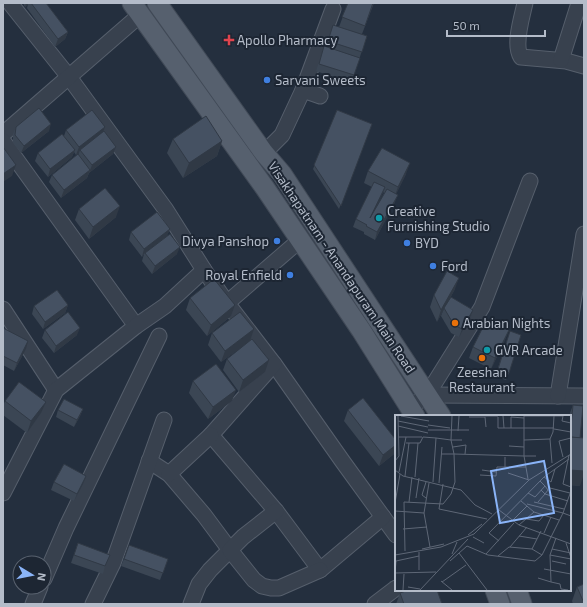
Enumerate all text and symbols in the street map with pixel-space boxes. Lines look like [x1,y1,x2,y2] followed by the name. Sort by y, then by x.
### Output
[447,12,545,38] scale bar
[453,18,480,32] text: 50 m
[237,32,337,48] place label: Apollo Pharmacy
[224,35,234,45] marker: Apollo Pharmacy
[275,72,366,88] place label: Sarvani Sweets
[262,75,272,85] marker: Sarvani Sweets
[265,158,419,376] street label: Visakhapatnam - Anandapuram Main Road
[387,203,490,234] place label: Creative Furnishing Studio
[374,213,384,223] marker: Creative Furnishing Studio
[182,233,269,249] place label: Divya Panshop
[415,235,439,251] place label: BYD
[272,236,282,246] marker: Divya Panshop
[402,238,412,248] marker: BYD
[441,258,468,274] place label: Ford
[428,261,438,271] marker: Ford
[205,267,282,283] place label: Royal Enfield
[285,270,295,280] marker: Royal Enfield
[463,315,550,331] place label: Arabian Nights
[450,318,460,328] marker: Arabian Nights
[495,342,563,358] place label: GVR Arcade
[482,345,492,355] marker: GVR Arcade
[477,353,487,363] marker: Zeeshan Restaurant
[449,364,515,395] place label: Zeeshan Restaurant
[395,415,571,591] inset map
[12,555,52,595] north arrow
[35,572,49,582] text: N

